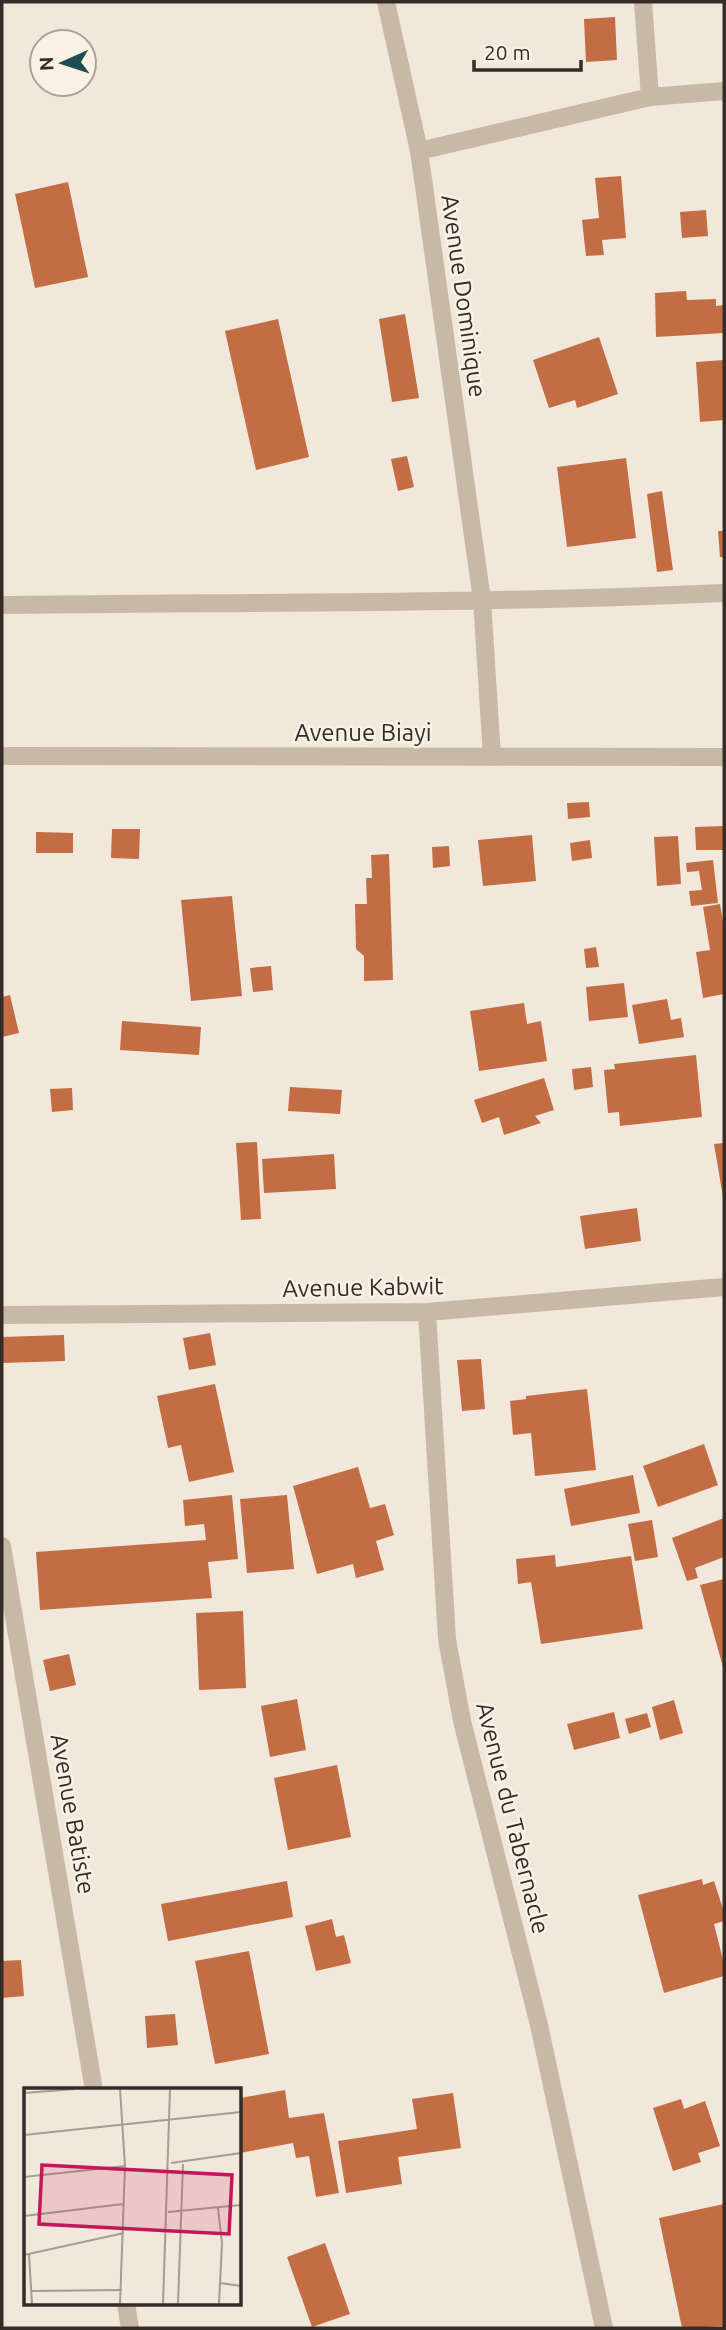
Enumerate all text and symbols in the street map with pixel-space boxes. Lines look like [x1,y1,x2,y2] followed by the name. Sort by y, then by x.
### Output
[28,28,98,98] north arrow
[474,28,581,72] scale bar
[484,40,531,64] text: 20 m
[35,56,57,72] text: N
[436,193,492,399] street label: Avenue Dominique
[294,719,432,746] street label: Avenue Biayi
[282,1272,444,1302] street label: Avenue Kabwit
[471,1700,555,1936] street label: Avenue du Tabernacle
[46,1732,100,1896] street label: Avenue Batiste
[24,2088,242,2306] inset map

